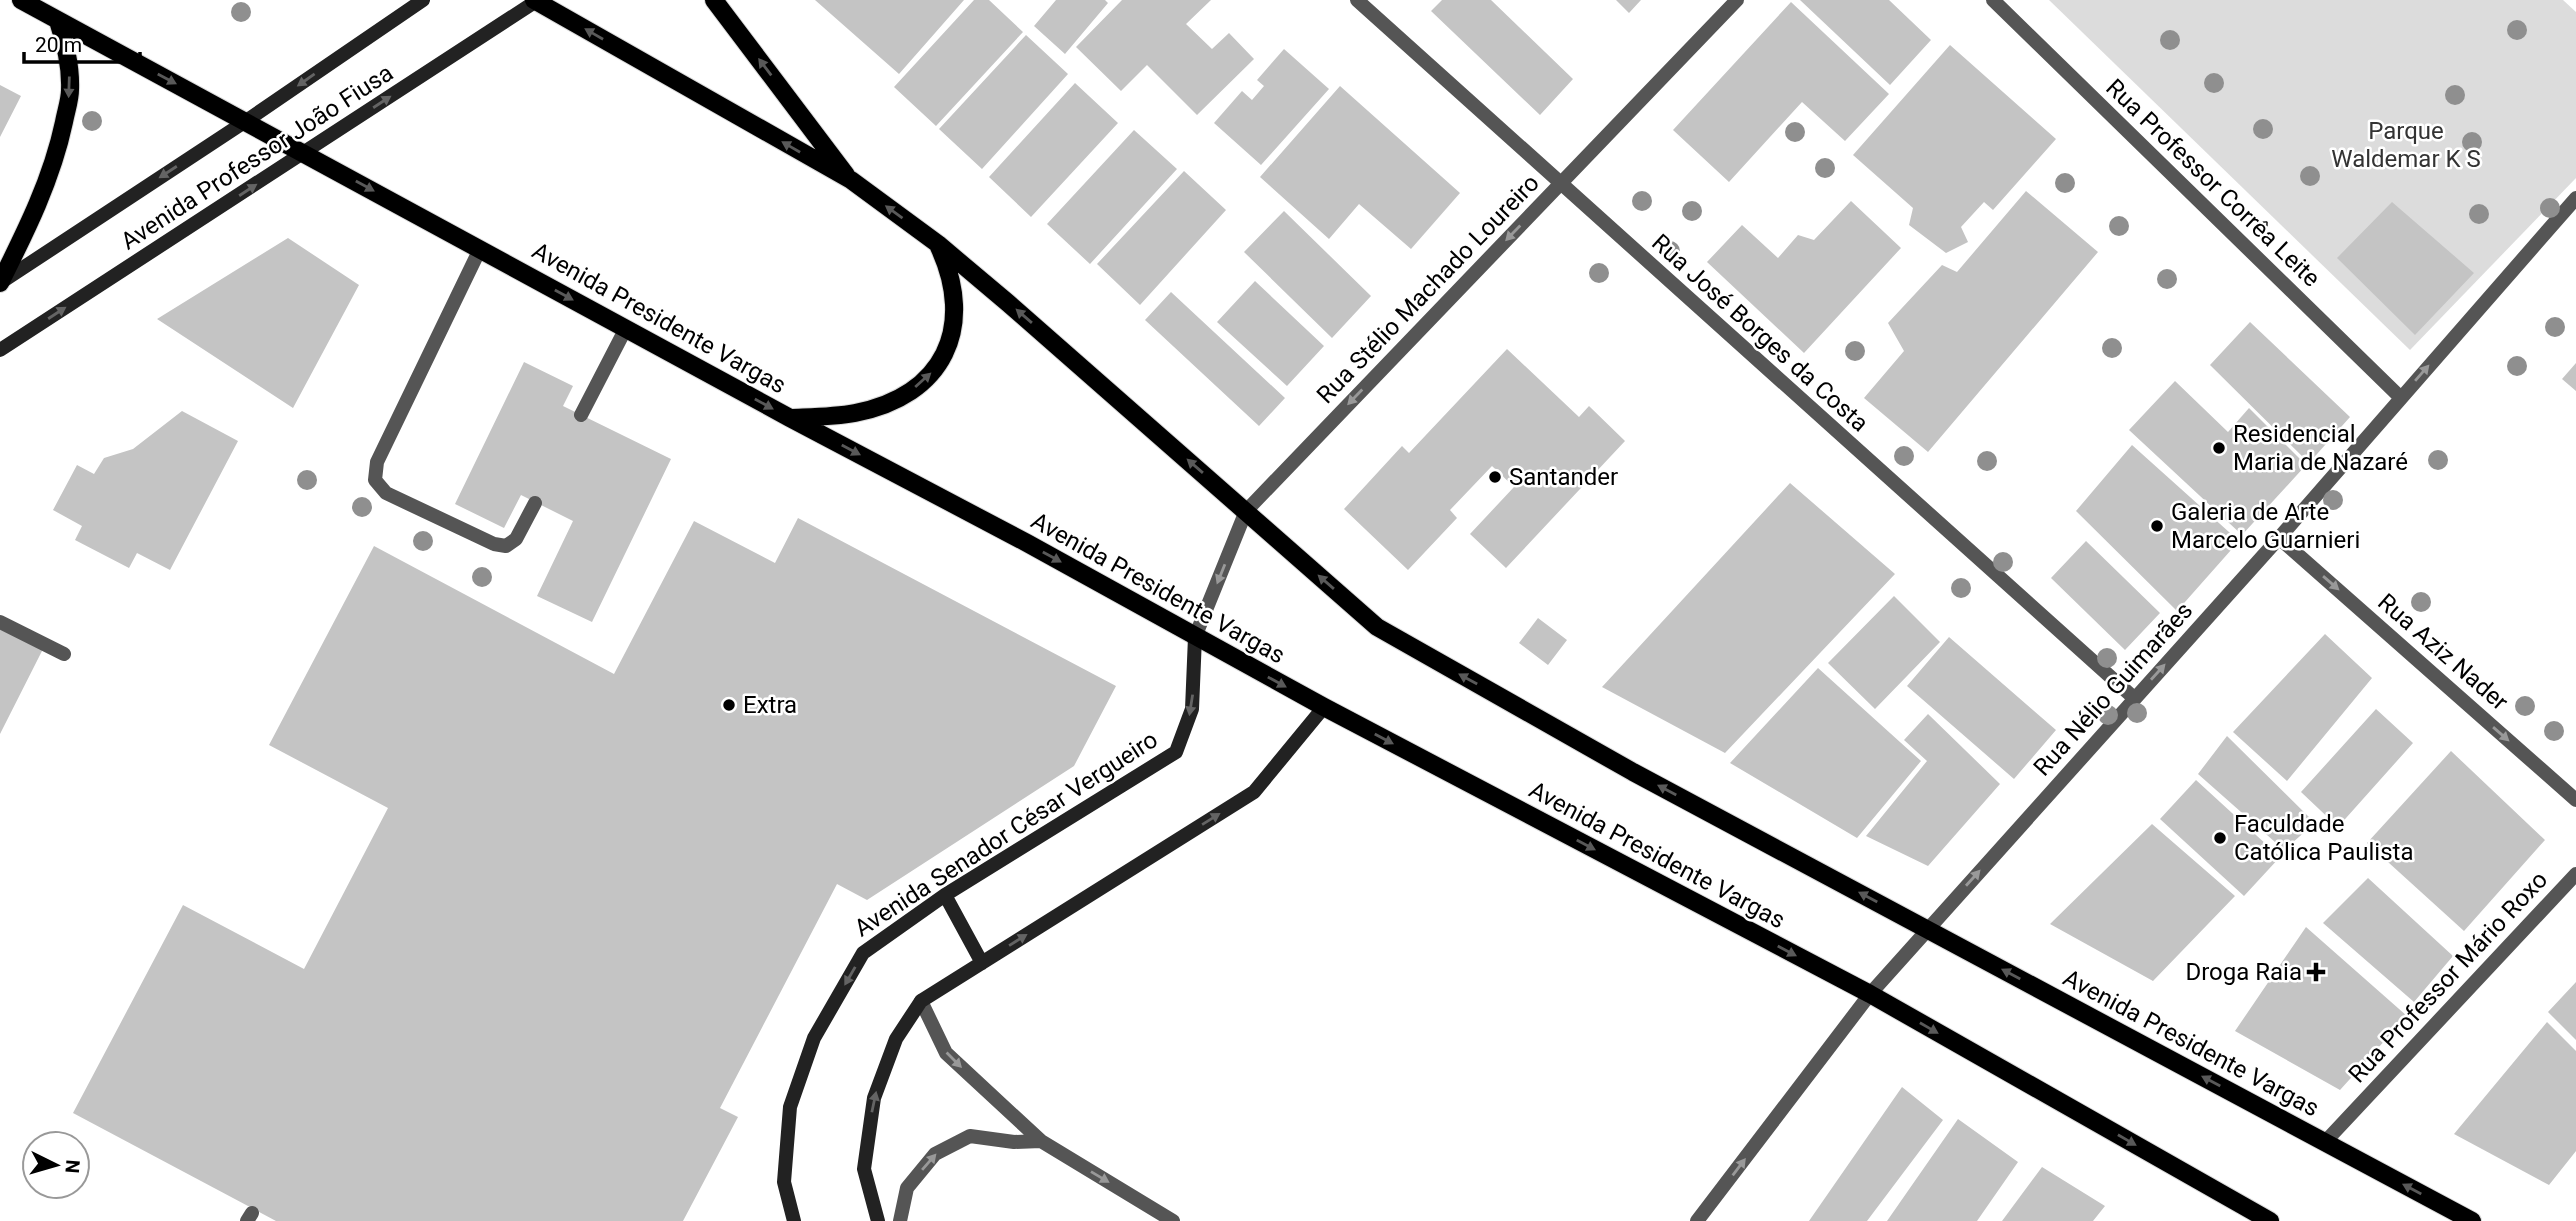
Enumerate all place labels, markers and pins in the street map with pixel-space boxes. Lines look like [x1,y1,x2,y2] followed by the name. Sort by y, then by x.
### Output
[2233,420,2408,476] place label: Residencial Maria de Nazaré
[2211,440,2227,456] marker: Residencial Maria de Nazaré
[1509,463,1618,491] place label: Santander
[1487,469,1503,485] marker: Santander
[2171,498,2360,554] place label: Galeria de Arte Marcelo Guarnieri
[2149,518,2165,534] marker: Galeria de Arte Marcelo Guarnieri
[743,691,797,719] place label: Extra
[721,697,737,713] marker: Extra
[2234,810,2413,866] place label: Faculdade Católica Paulista
[2212,830,2228,846] marker: Faculdade Católica Paulista
[2185,958,2302,986] place label: Droga Raia
[2308,964,2324,980] marker: Droga Raia

